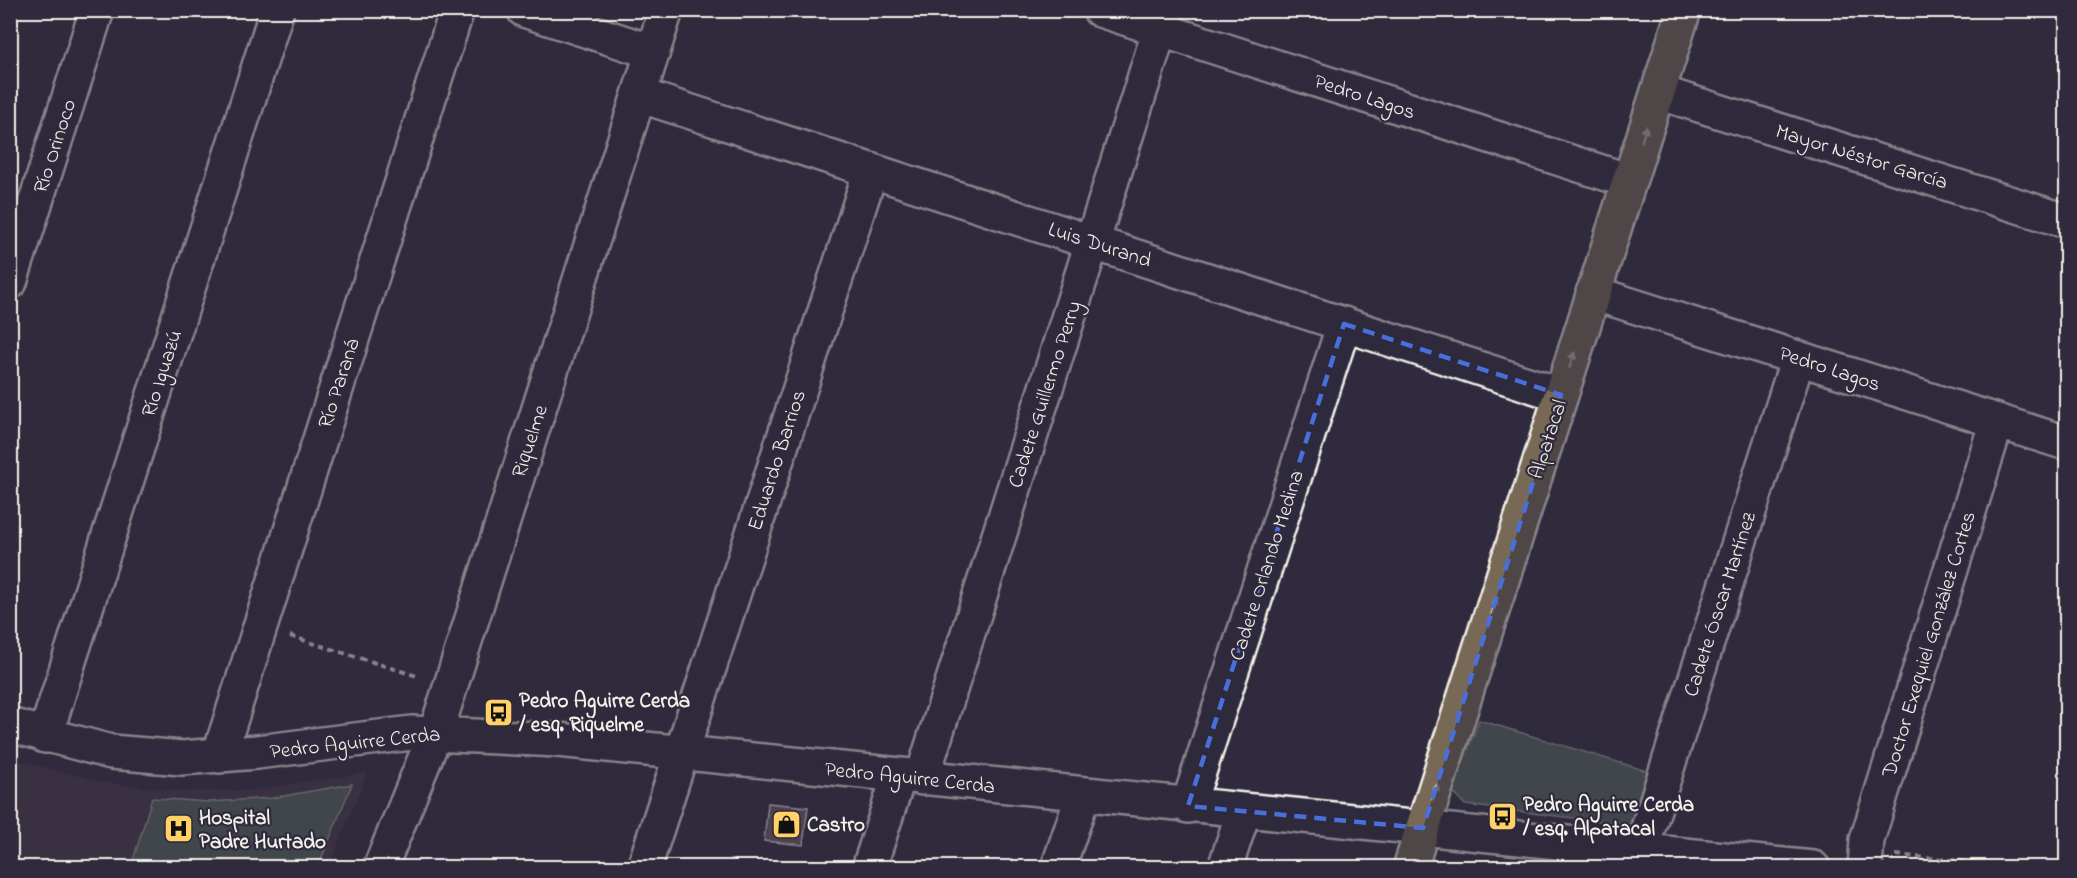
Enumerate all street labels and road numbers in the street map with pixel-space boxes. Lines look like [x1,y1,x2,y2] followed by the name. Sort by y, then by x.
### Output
[1309,67,1419,130] street label: Pedro Lagos
[27,96,85,197] street label: Río Orinoco
[1771,117,1951,200] street label: Mayor Néstor García
[1044,215,1155,277] street label: Luis Durand
[1001,297,1092,493] street label: Cadete Guillermo Perry
[135,326,193,422] street label: Río Iguazú
[311,335,369,432] street label: Río Paraná
[1774,339,1884,402] street label: Pedro Lagos
[741,386,815,535] street label: Eduardo Barrios
[1522,396,1576,483] street label: Alpatacal
[505,401,557,482] street label: Riquelme
[1223,466,1313,665] street label: Cadete Orlando Medina
[1677,508,1765,701] street label: Cadete Óscar Martínez
[1875,508,1985,782] street label: Doctor Exequiel González Cortes
[269,720,442,770] street label: Pedro Aguirre Cerda
[823,755,996,805] street label: Pedro Aguirre Cerda

